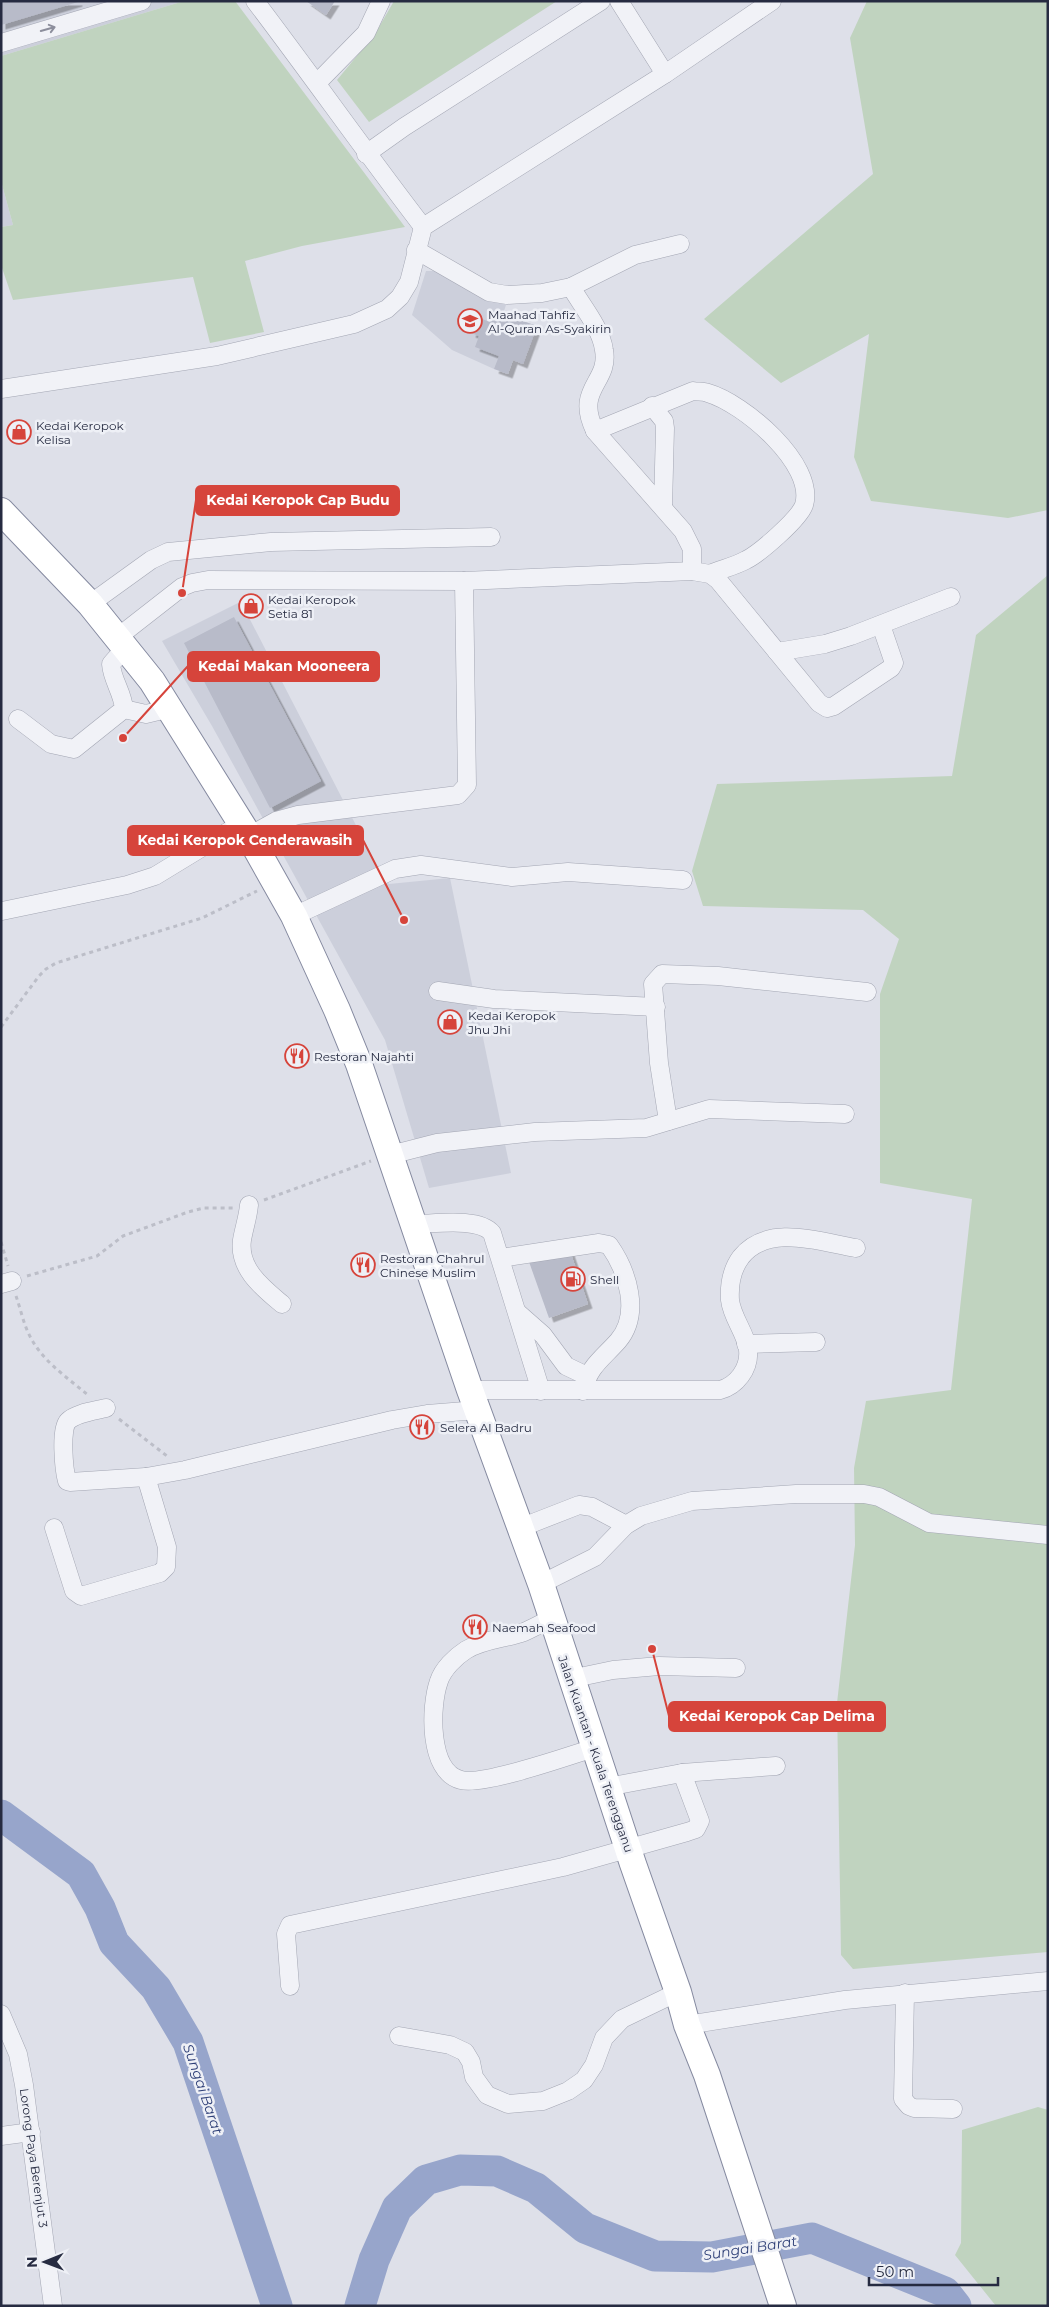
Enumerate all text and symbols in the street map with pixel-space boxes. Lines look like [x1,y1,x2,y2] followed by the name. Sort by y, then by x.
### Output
[40,24,56,34] one-way arrow
[488,307,611,336] place label: Maahad Tahfiz Al-Quran As-Syakirin
[457,308,483,334] school or university icon: Maahad Tahfiz Al-Quran As-Syakirin
[36,418,124,447] place label: Kedai Keropok Kelisa
[6,419,32,445] shop icon: Kedai Keropok Kelisa
[196,486,399,515] callout: Kedai Keropok Cap Budu
[206,491,390,509] text: Kedai Keropok Cap Budu
[268,592,356,621] place label: Kedai Keropok Setia 81
[238,593,264,619] shop icon: Kedai Keropok Setia 81
[188,652,379,681] callout: Kedai Makan Mooneera
[198,657,370,675] text: Kedai Makan Mooneera
[128,826,363,855] callout: Kedai Keropok Cenderawasih
[137,831,353,849] text: Kedai Keropok Cenderawasih
[467,1008,556,1037] place label: Kedai Keropok Jhu Jhi
[437,1009,463,1035] shop icon: Kedai Keropok Jhu Jhi
[284,1043,310,1069] restaurant icon: Restoran Najahti
[314,1049,414,1064] place label: Restoran Najahti
[380,1251,485,1280] place label: Restoran Chahrul Chinese Muslim
[350,1252,376,1278] restaurant icon: Restoran Chahrul Chinese Muslim
[560,1266,586,1292] fuel station icon: Shell
[590,1272,619,1287] place label: Shell
[409,1414,435,1440] restaurant icon: Selera Al Badru
[440,1420,532,1435] place label: Selera Al Badru
[462,1614,488,1640] restaurant icon: Naemah Seafood
[492,1620,596,1635] place label: Naemah Seafood
[555,1653,637,1854] street label: Jalan Kuantan - Kuala Terengganu
[669,1702,885,1731] callout: Kedai Keropok Cap Delima
[679,1707,875,1725] text: Kedai Keropok Cap Delima
[179,2041,227,2137] water label: Sungai Barat
[17,2087,51,2229] street label: Lorong Paya Berenjut 3
[702,2232,798,2264] water label: Sungai Barat
[20,2237,70,2287] north arrow
[869,2254,998,2286] scale bar
[23,2256,41,2268] text: N
[876,2262,914,2281] text: 50 m

